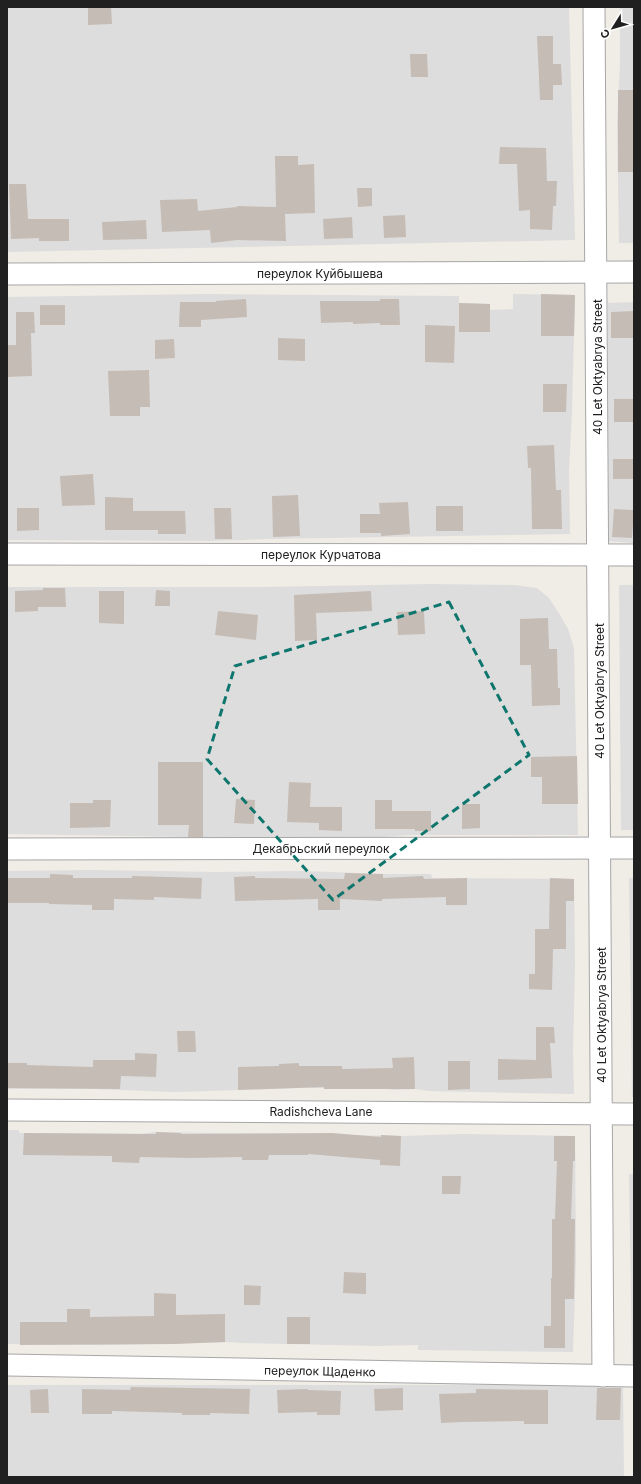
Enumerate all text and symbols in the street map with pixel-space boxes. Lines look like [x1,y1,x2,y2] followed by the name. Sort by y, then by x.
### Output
[593,8,633,48] north arrow
[597,27,613,41] text: С
[257,266,383,281] street label: переулок Куйбышева
[590,299,605,435] street label: 40 Let Oktyabrya Street
[261,547,381,562] street label: переулок Курчатова
[592,623,607,759] street label: 40 Let Oktyabrya Street
[252,841,390,856] street label: Декабрьский переулок
[594,947,609,1083] street label: 40 Let Oktyabrya Street
[269,1104,373,1119] street label: Radishcheva Lane
[264,1363,376,1379] street label: переулок Щаденко

